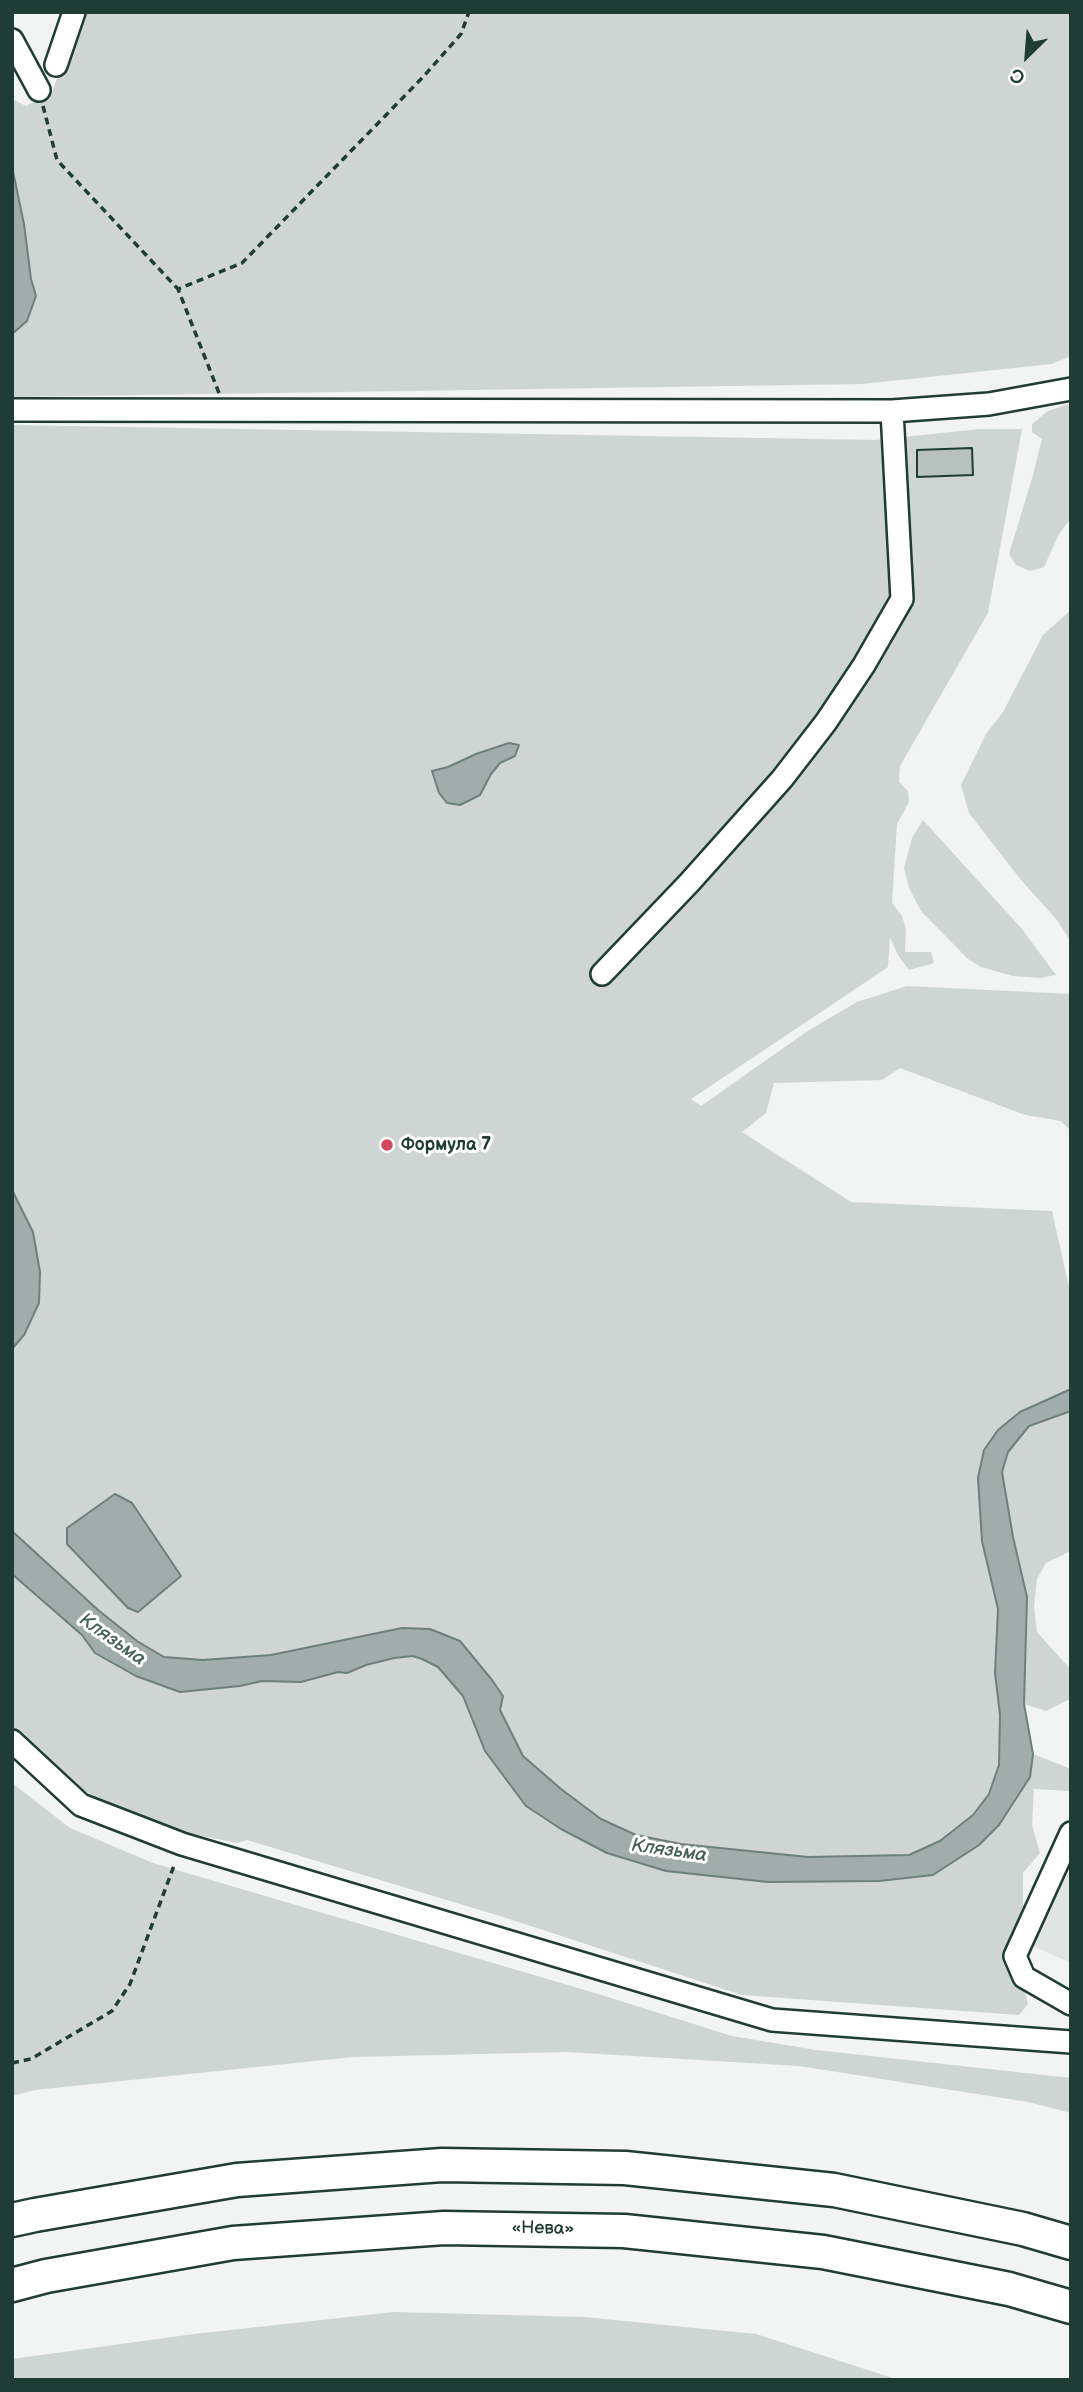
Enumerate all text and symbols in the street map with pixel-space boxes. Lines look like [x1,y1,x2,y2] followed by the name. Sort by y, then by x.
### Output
[992,21,1062,91] north arrow
[1007,62,1029,89] text: С
[401,1134,491,1156] place label: Формула 7
[379,1137,395,1153] marker: Формула 7
[74,1609,150,1671] water label: Клязьма
[630,1834,708,1868] water label: Клязьма
[511,2218,575,2240] street label: «Нева»

